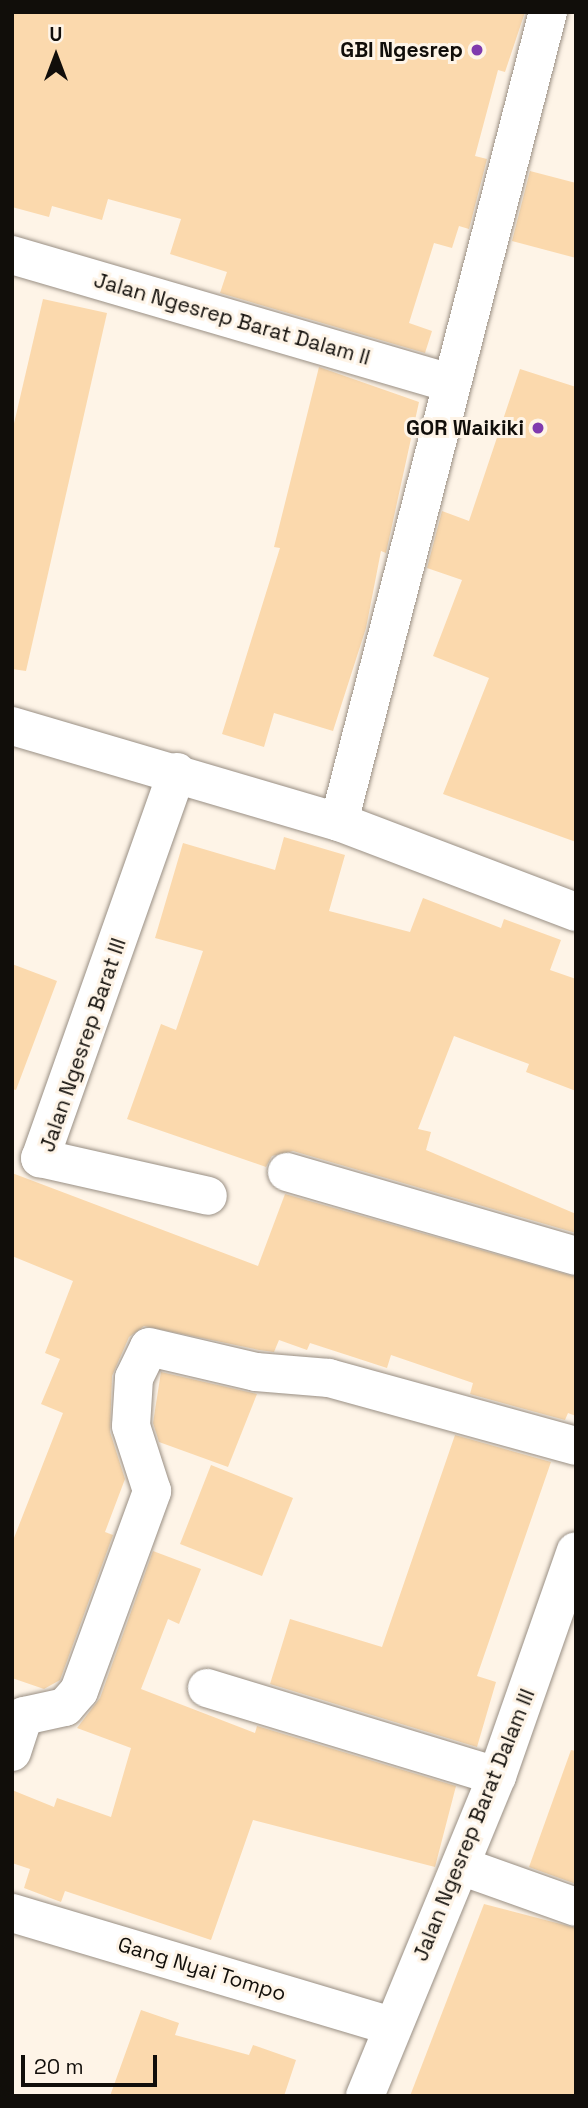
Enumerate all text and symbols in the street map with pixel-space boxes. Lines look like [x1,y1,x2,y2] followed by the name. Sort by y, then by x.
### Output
[21,21,91,91] north arrow
[50,22,62,47] text: U
[340,37,463,63] place label: GBI Ngesrep
[469,42,485,58] marker: GBI Ngesrep
[91,267,373,371] street label: Jalan Ngesrep Barat Dalam II
[406,415,524,441] place label: GOR Waikiki
[530,420,546,436] marker: GOR Waikiki
[35,935,131,1155] street label: Jalan Ngesrep Barat III
[408,1685,540,1965] street label: Jalan Ngesrep Barat Dalam III
[115,1931,289,2007] street label: Gang Nyai Tompo
[24,2042,161,2086] scale bar
[34,2053,84,2080] text: 20 m

